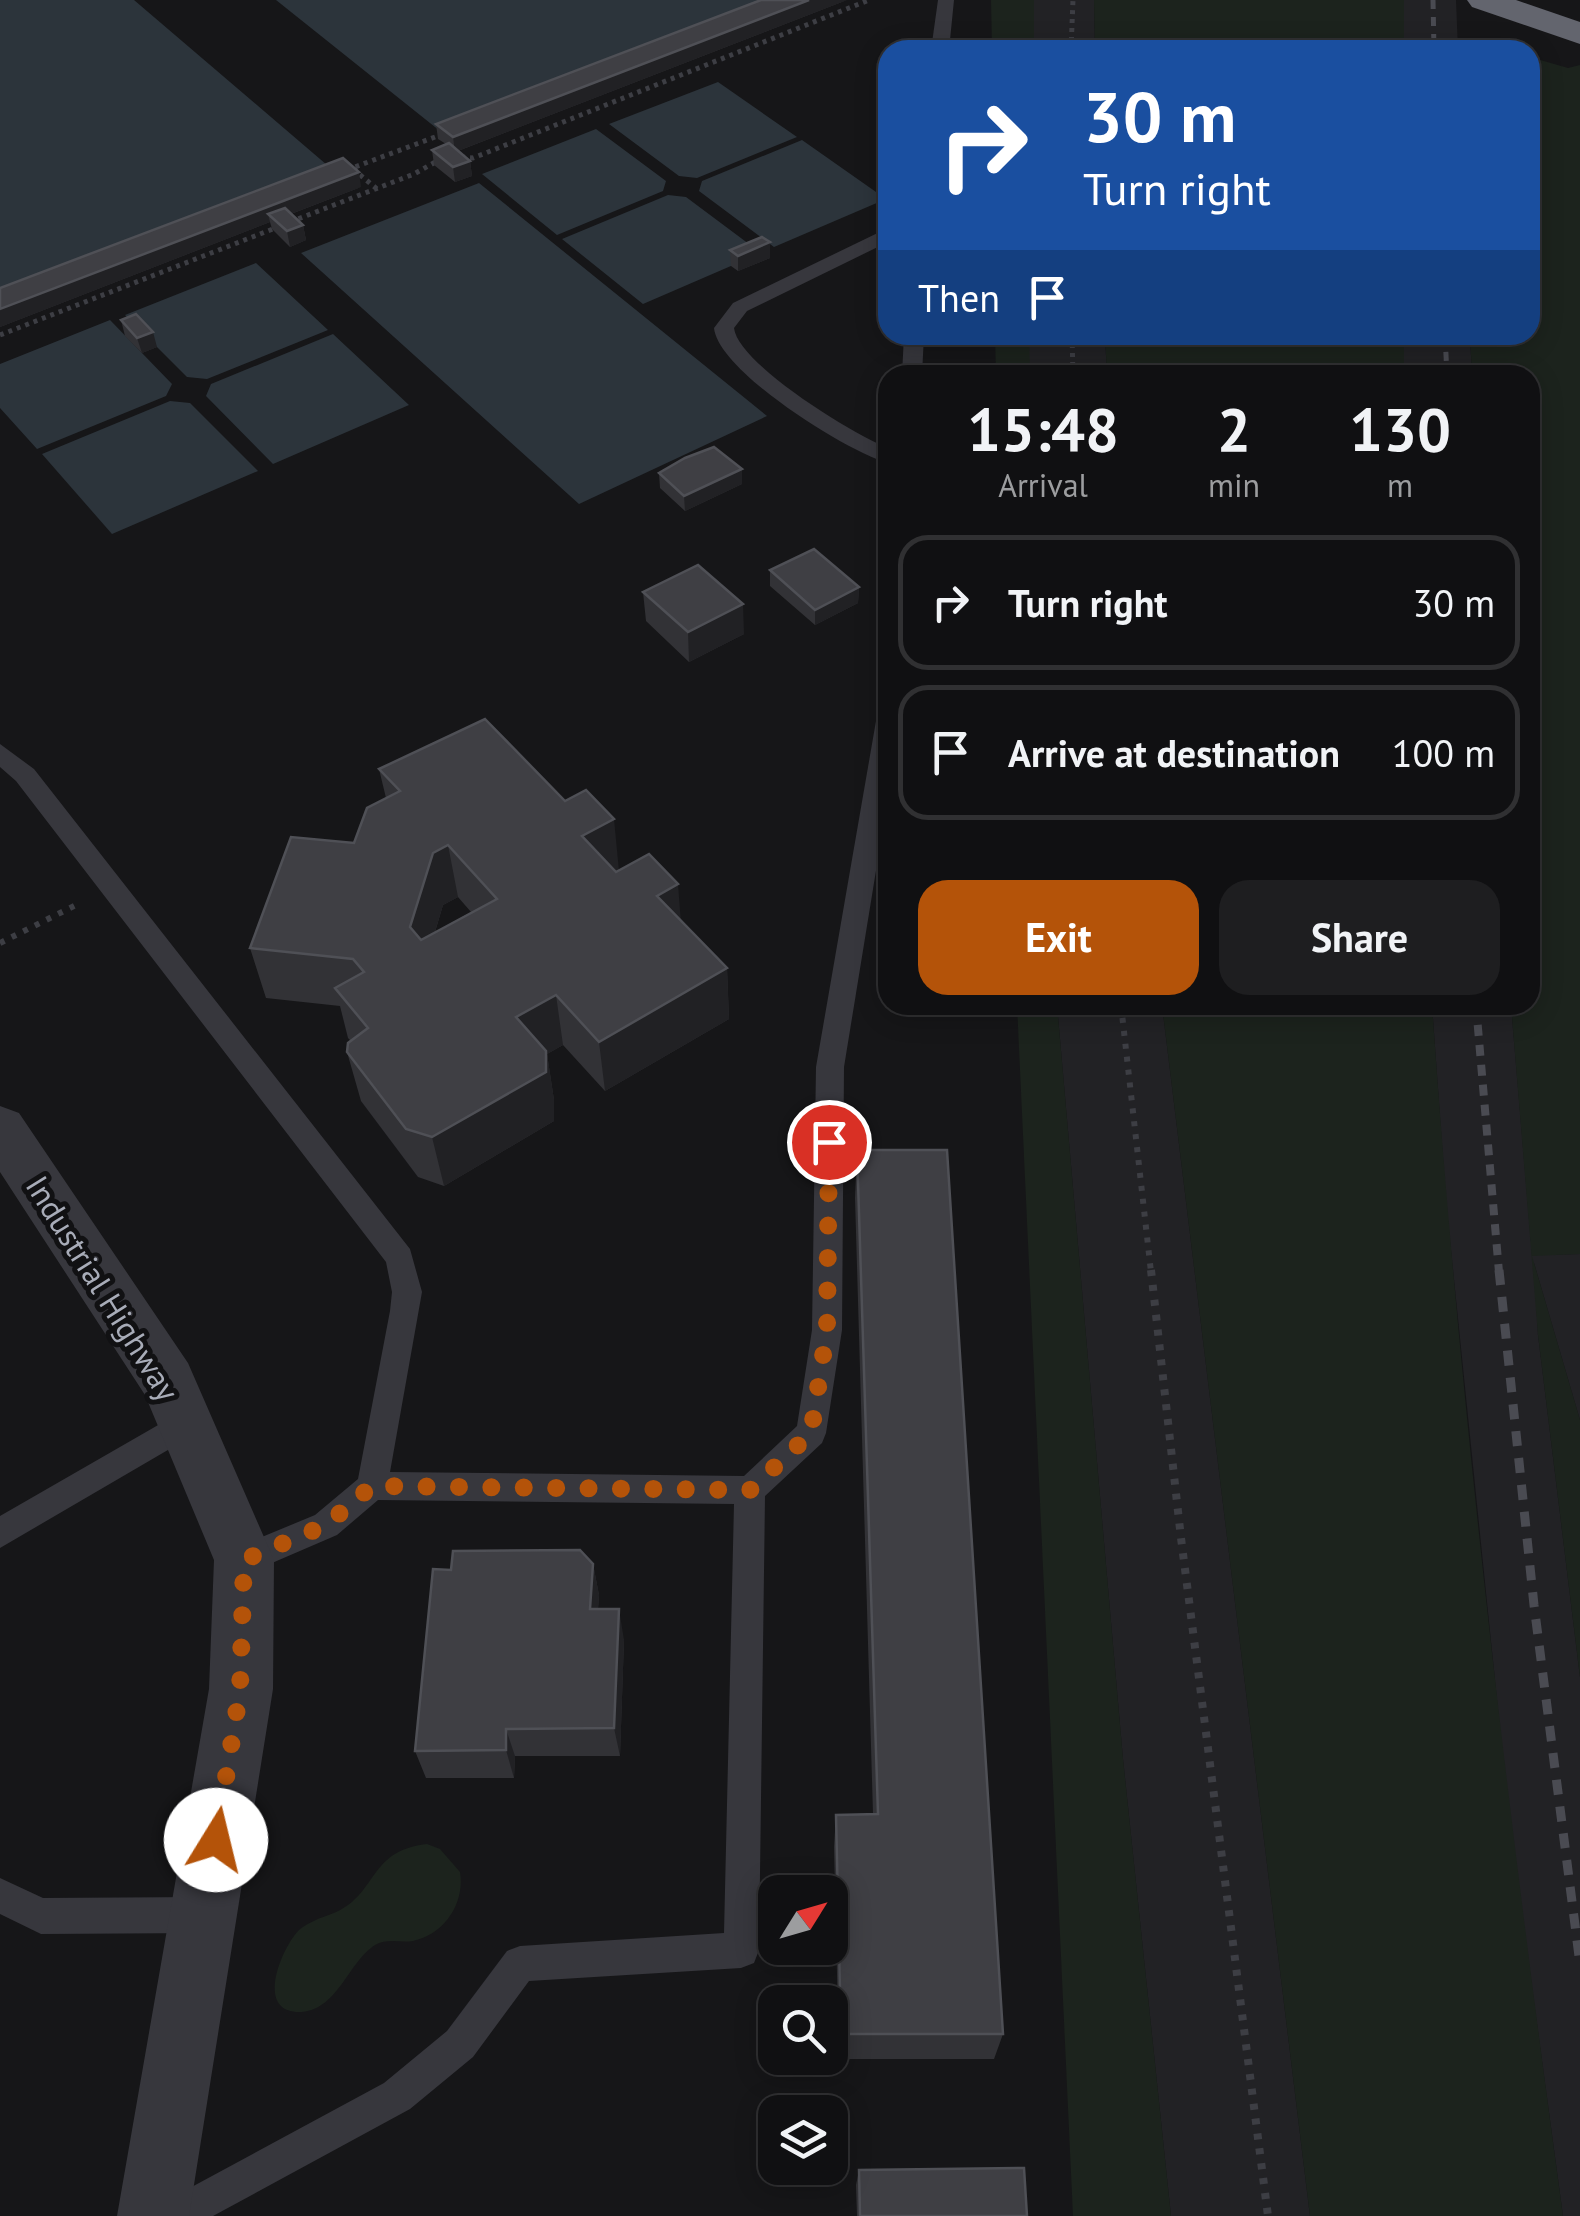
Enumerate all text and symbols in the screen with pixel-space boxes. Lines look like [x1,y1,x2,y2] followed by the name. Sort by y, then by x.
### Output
[1083,71,1236,161] text: 30 m
[918,80,1048,210] icon: right
[1083,159,1271,217] text: Turn right
[1020,270,1075,325] icon: arrive
[918,273,1000,322] text: Then
[967,390,1119,468] text: 15:48
[1217,390,1251,468] text: 2
[1349,390,1451,468] text: 130
[998,464,1088,506] text: Arrival
[1208,464,1260,506] text: min
[1387,464,1413,506] text: m
[923,575,978,630] icon: right
[1008,578,1168,627] text: Turn right
[1413,578,1495,627] text: 30 m
[923,725,978,780] icon: arrive
[1008,728,1340,777] text: Arrive at destination
[1392,728,1495,777] text: 100 m
[918,880,1199,995] button: Exit
[1219,880,1500,995] button: Share
[787,1100,872,1185] pin
[802,1115,857,1170] icon: arrive
[17,1168,189,1409] street label: Industrial Highway
[164,1788,268,1892] position arrow
[758,1875,848,1965] north arrow
[758,1875,848,2185] map controls
[758,1985,848,2075] button: search
[758,2095,848,2185] button: layers

